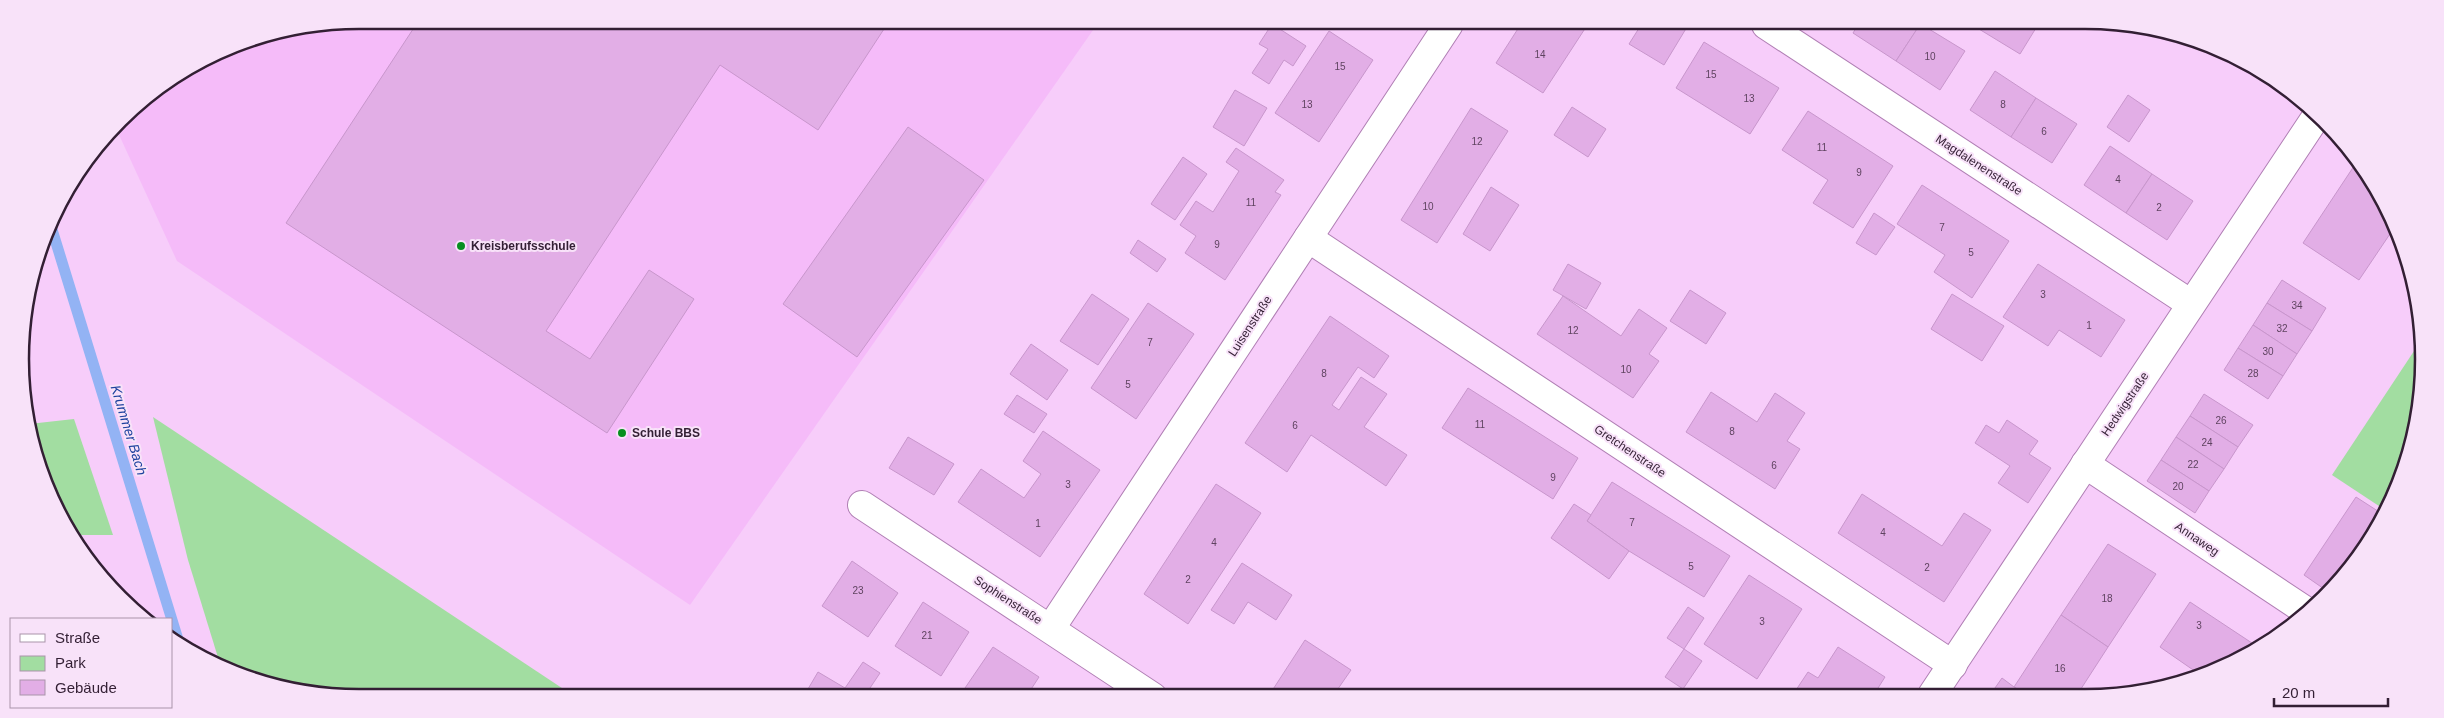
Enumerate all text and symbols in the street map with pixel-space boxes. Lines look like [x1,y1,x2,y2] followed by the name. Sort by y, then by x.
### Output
[1534,49,1546,60] house number: 14
[1924,51,1936,62] house number: 10
[1334,61,1346,72] house number: 15
[1705,69,1717,80] house number: 15
[1743,93,1755,104] house number: 13
[1301,99,1313,110] house number: 13
[2000,99,2006,110] house number: 8
[2041,126,2047,137] house number: 6
[1933,132,2025,198] street label: Magdalenenstraße
[1471,136,1483,147] house number: 12
[1817,142,1828,153] house number: 11
[1856,167,1862,178] house number: 9
[2115,174,2121,185] house number: 4
[1246,197,1257,208] house number: 11
[1422,201,1434,212] house number: 10
[2156,202,2162,213] house number: 2
[1939,222,1945,233] house number: 7
[471,239,576,253] place label: Kreisberufsschule
[1214,239,1220,250] house number: 9
[455,240,467,252] marker: Kreisberufsschule
[1968,247,1974,258] house number: 5
[2040,289,2046,300] house number: 3
[1225,293,1275,359] street label: Luisenstraße
[2291,300,2303,311] house number: 34
[2086,320,2092,331] house number: 1
[2276,323,2288,334] house number: 32
[1567,325,1579,336] house number: 12
[1147,337,1153,348] house number: 7
[2262,346,2274,357] house number: 30
[1620,364,1632,375] house number: 10
[1321,368,1327,379] house number: 8
[2247,368,2259,379] house number: 28
[2098,369,2152,439] street label: Hedwigstraße
[1125,379,1131,390] house number: 5
[108,383,150,477] water label: Krummer Bach
[2215,415,2227,426] house number: 26
[1475,419,1486,430] house number: 11
[1292,420,1298,431] house number: 6
[1592,422,1669,480] street label: Gretchenstraße
[632,426,700,440] place label: Schule BBS
[1729,426,1735,437] house number: 8
[616,427,628,439] marker: Schule BBS
[2201,437,2213,448] house number: 24
[2187,459,2199,470] house number: 22
[1771,460,1777,471] house number: 6
[1550,472,1556,483] house number: 9
[1065,479,1071,490] house number: 3
[2172,481,2184,492] house number: 20
[1629,517,1635,528] house number: 7
[1035,518,1041,529] house number: 1
[2172,519,2222,559] street label: Annaweg
[1880,527,1886,538] house number: 4
[1211,537,1217,548] house number: 4
[1688,561,1694,572] house number: 5
[1924,562,1930,573] house number: 2
[971,573,1045,627] street label: Sophienstraße
[1185,574,1191,585] house number: 2
[852,585,864,596] house number: 23
[2101,593,2113,604] house number: 18
[1759,616,1765,627] house number: 3
[10,618,172,708] legend
[2196,620,2202,631] house number: 3
[55,629,100,646] text: Straße
[921,630,933,641] house number: 21
[55,654,86,671] text: Park
[2054,663,2066,674] house number: 16
[2274,676,2388,708] scale bar
[55,679,117,696] text: Gebäude
[2282,684,2315,701] text: 20 m

